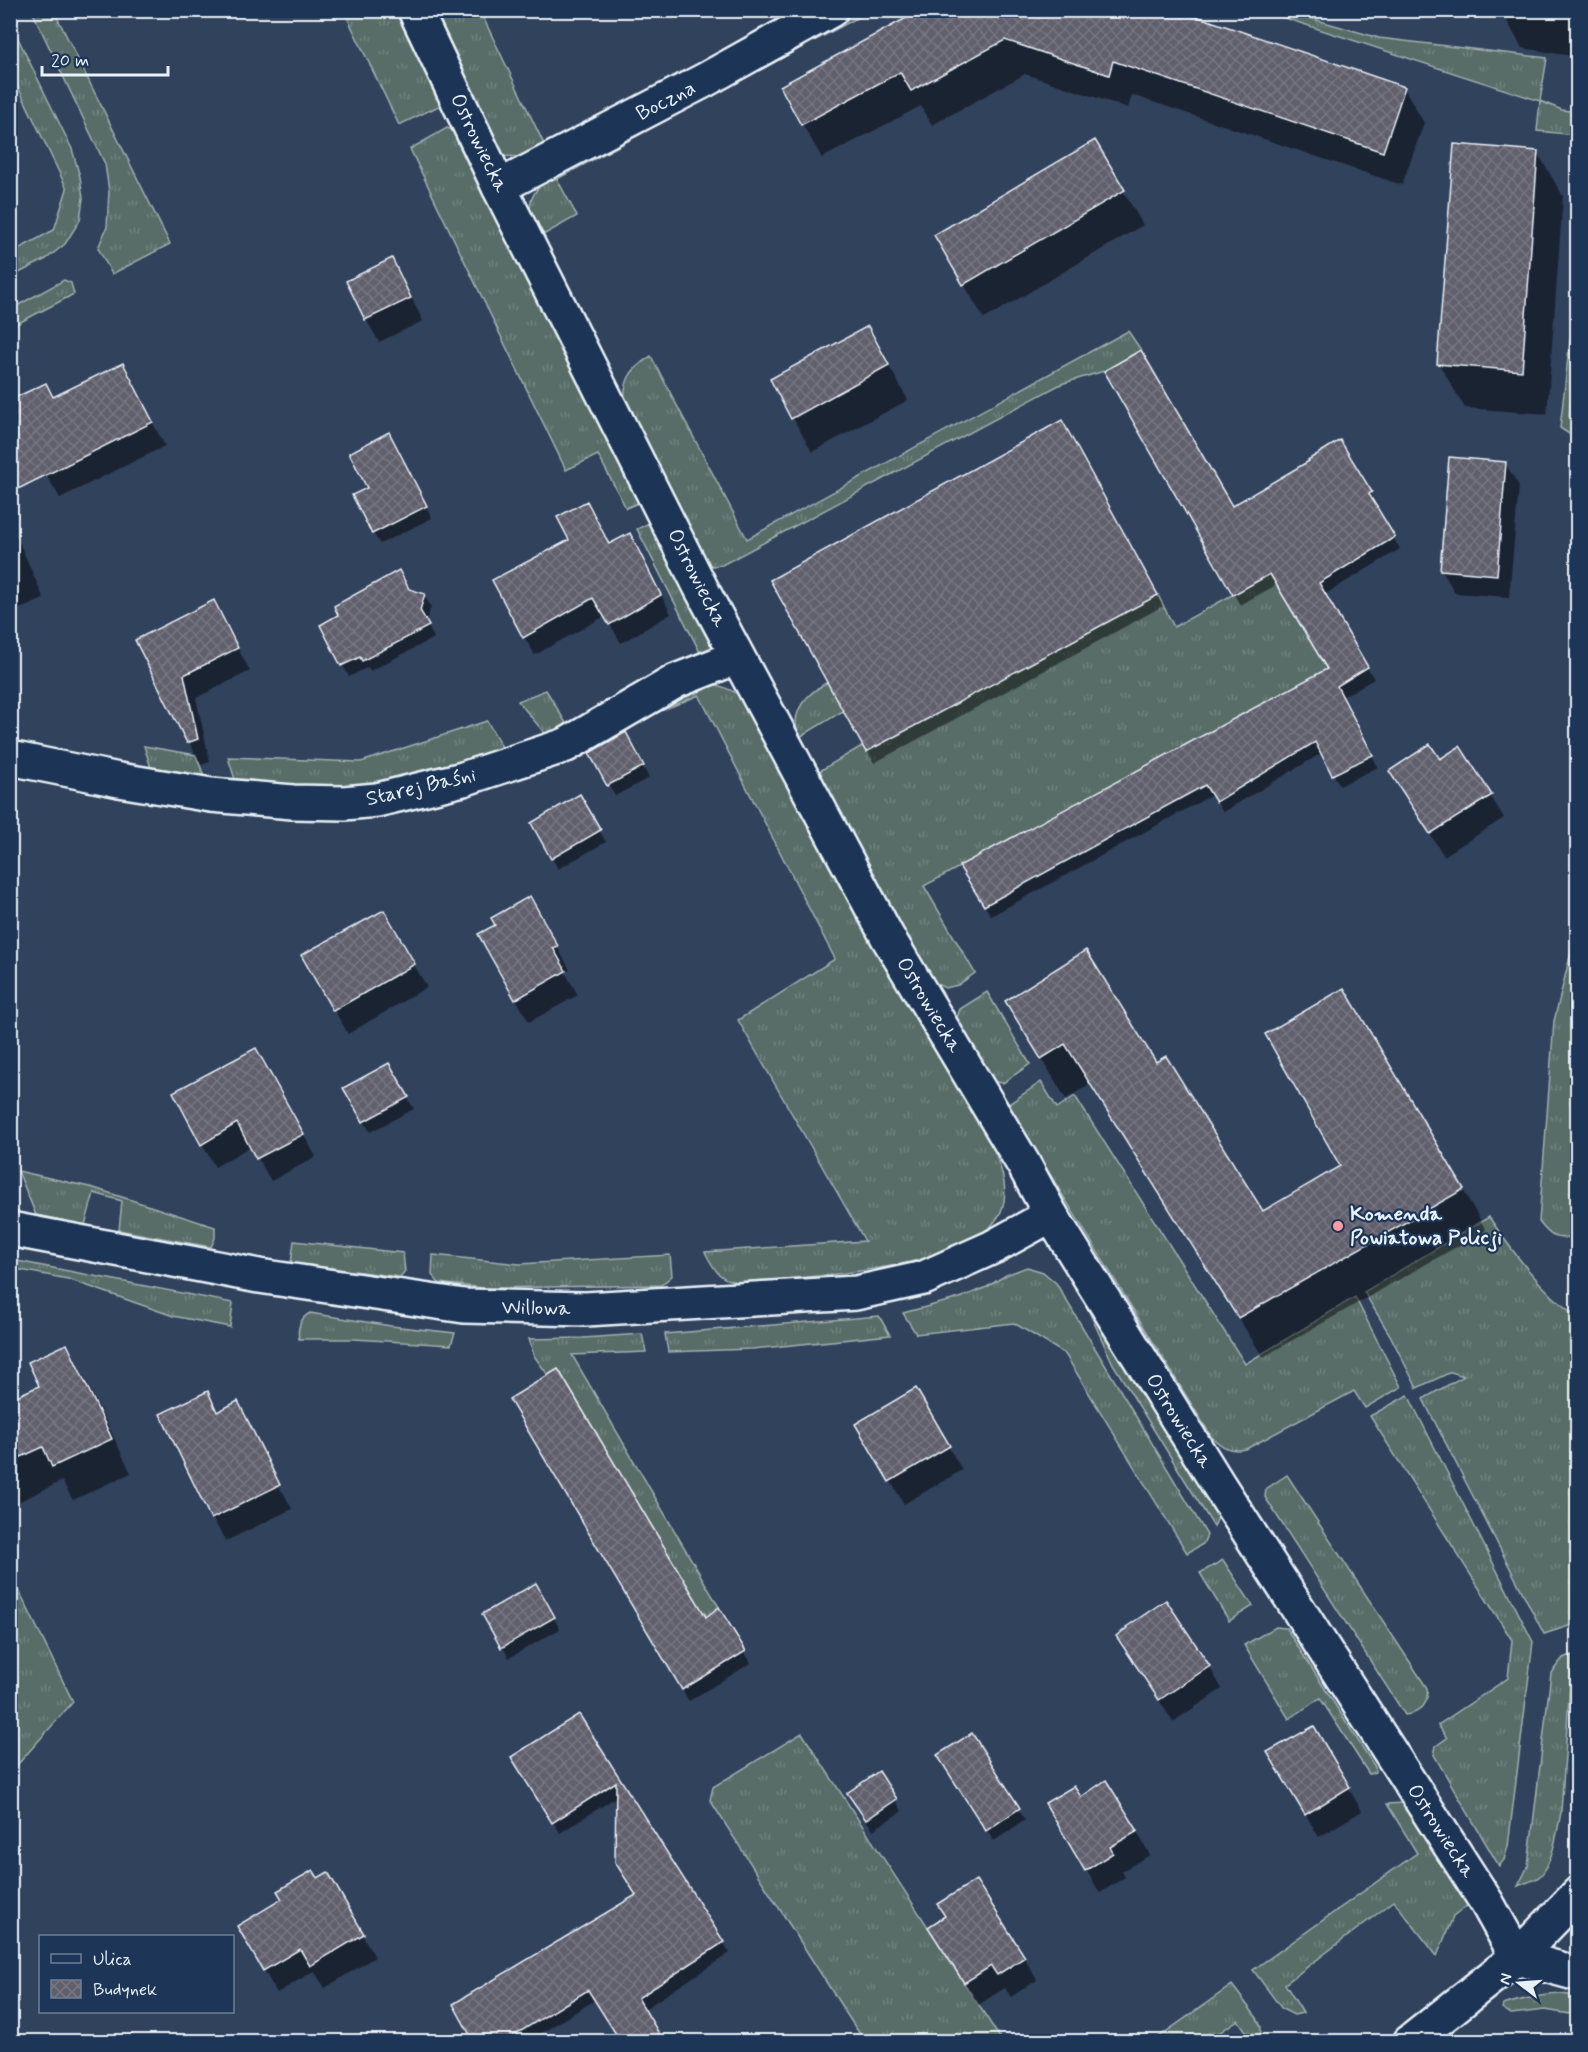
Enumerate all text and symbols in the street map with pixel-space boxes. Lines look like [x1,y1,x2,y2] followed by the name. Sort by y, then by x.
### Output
[42,39,168,77] scale bar
[51,49,89,73] text: 20 m
[631,74,701,128] street label: Boczna
[443,89,515,198] street label: Ostrowiecka
[660,524,734,632] street label: Ostrowiecka
[363,761,479,813] street label: Starej Baśni
[889,952,969,1058] street label: Ostrowiecka
[1350,1200,1502,1252] place label: Komenda Powiatowa Policji
[1331,1219,1345,1233] marker: Komenda Powiatowa Policji
[501,1293,571,1323] street label: Willowa
[1139,1368,1219,1474] street label: Ostrowiecka
[1400,1779,1482,1884] street label: Ostrowiecka
[39,1935,234,2013] legend
[93,1948,132,1972] text: Ulica
[1489,1953,1549,2013] north arrow
[1494,1971,1518,1987] text: N
[93,1978,157,2002] text: Budynek

